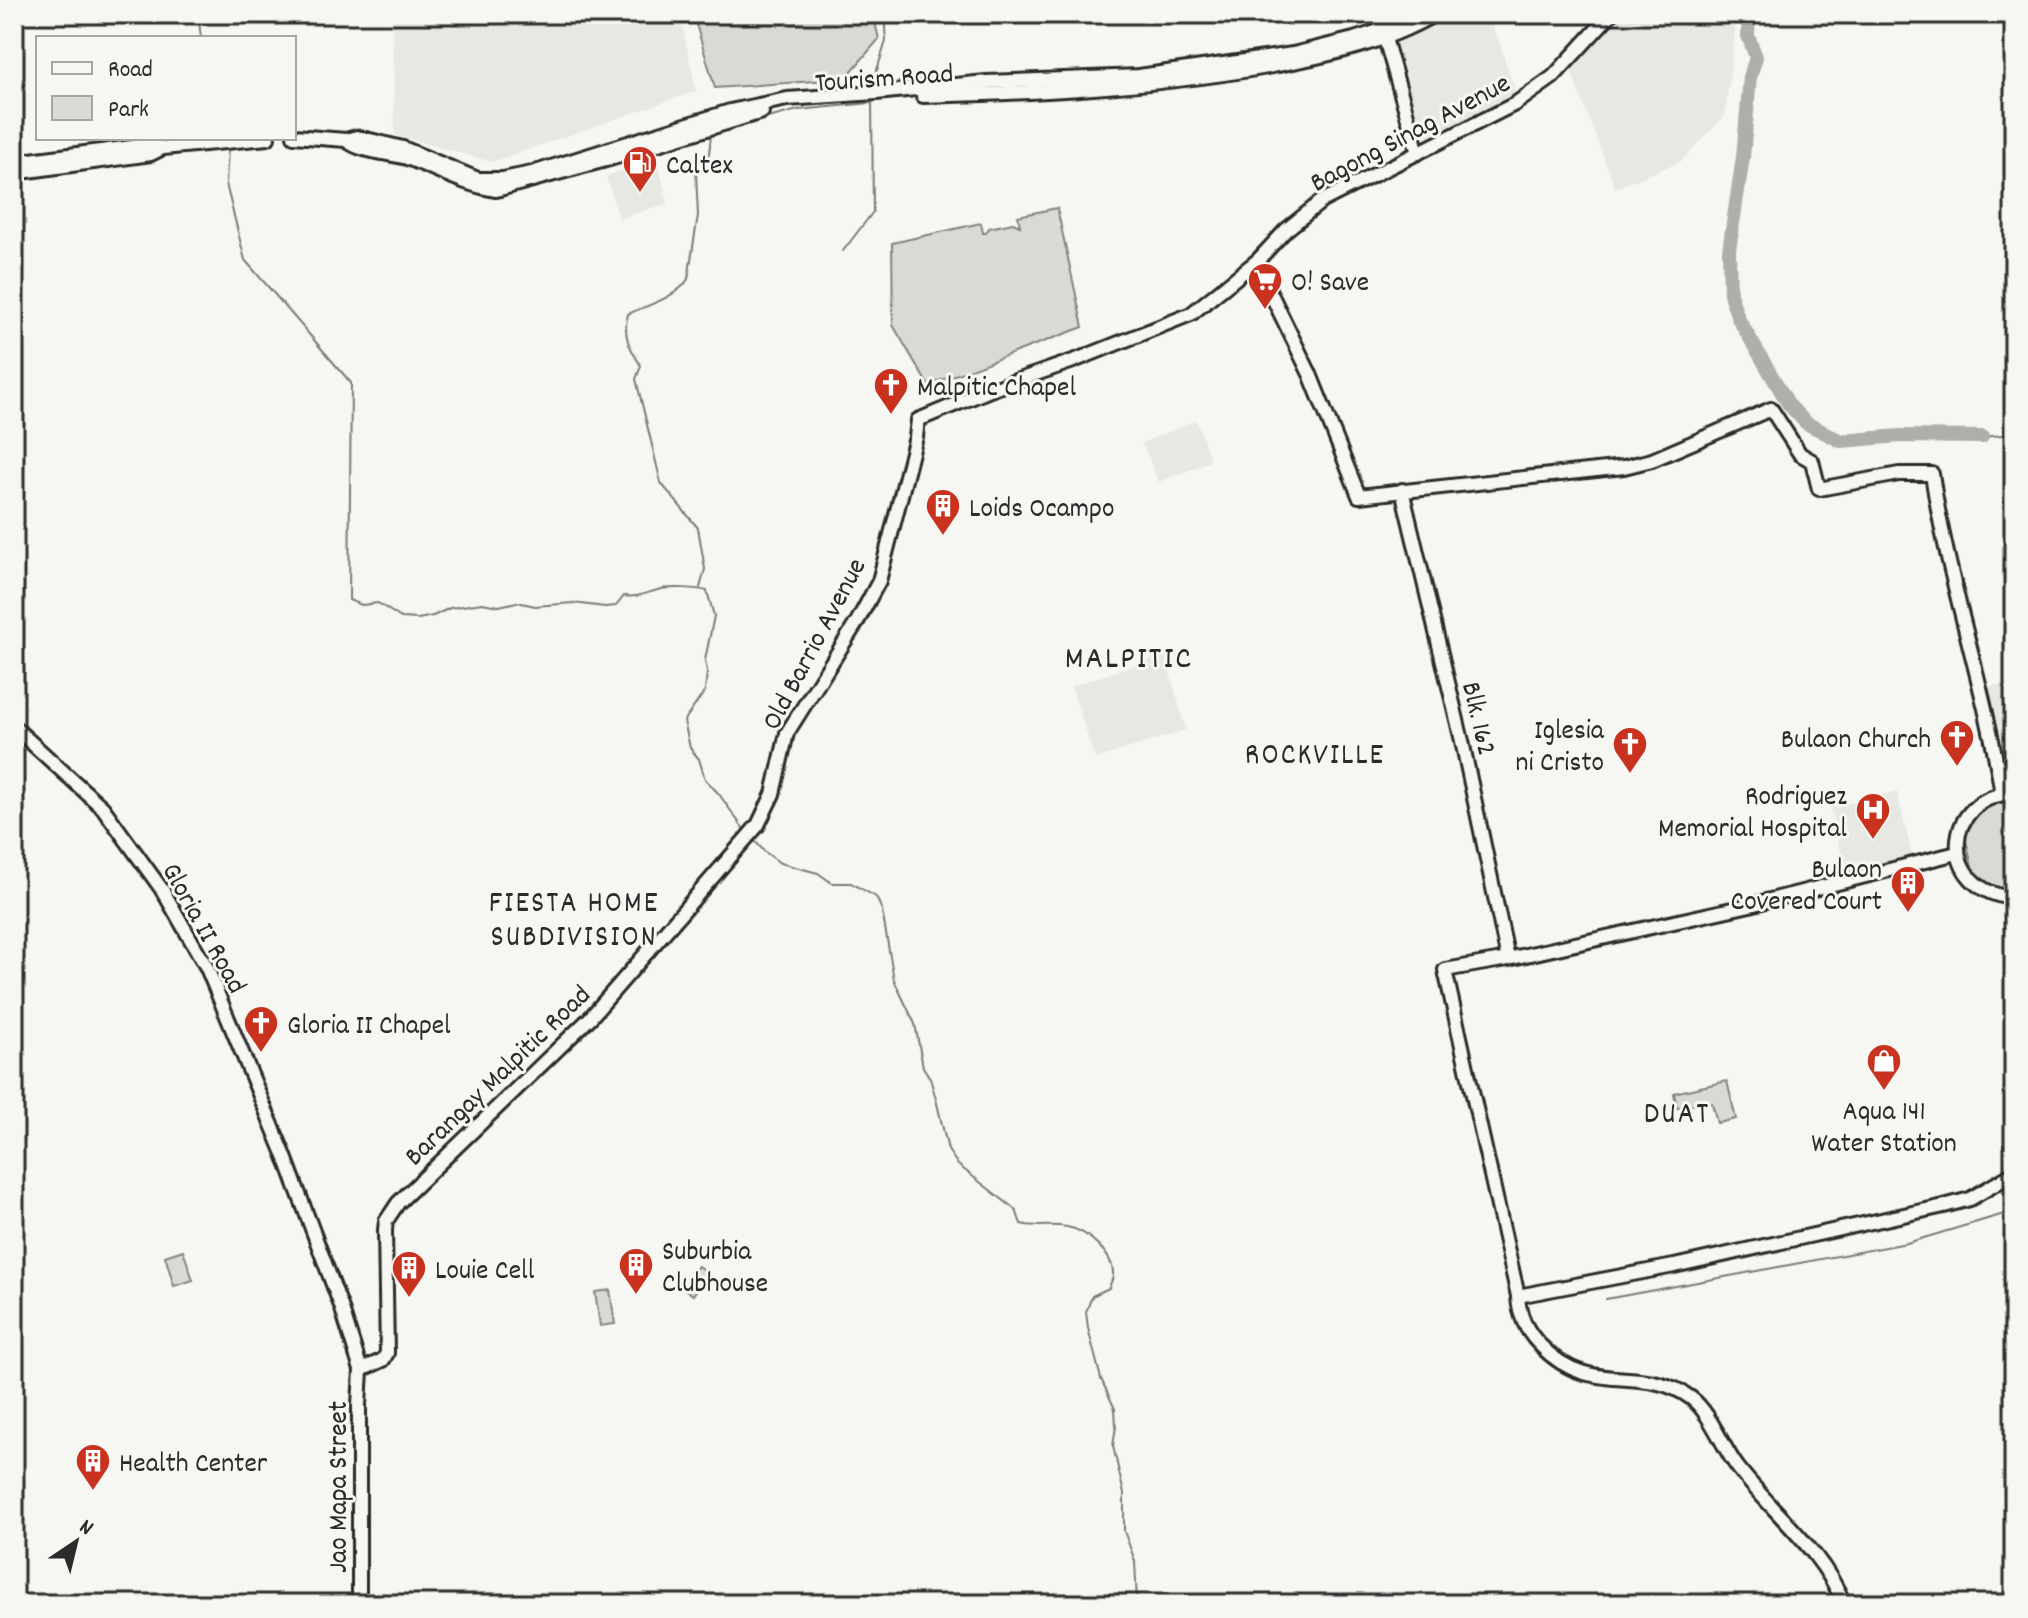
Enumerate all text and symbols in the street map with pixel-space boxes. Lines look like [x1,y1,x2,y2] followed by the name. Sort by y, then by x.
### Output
[36,36,296,140] legend
[108,54,153,88] text: Road
[814,56,955,106] street label: Tourism Road
[1304,66,1519,205] street label: Bagong Sinag Avenue
[108,94,149,128] text: Park
[621,144,659,194] fuel station icon: Caltex
[666,148,733,188] place label: Caltex
[1246,261,1284,311] supermarket icon: O! Save
[1291,265,1369,305] place label: O! Save
[872,366,910,416] church icon: Malpitic Chapel
[917,370,1076,410] place label: Malpitic Chapel
[924,487,962,537] building icon: Loids Ocampo
[969,491,1114,531] place label: Loids Ocampo
[754,552,879,739] street label: Old Barrio Avenue
[1065,638,1193,684] district label: MALPITIC
[1448,678,1504,760] street label: Blk. 162
[1516,713,1605,785] place label: Iglesia ni Cristo
[1938,718,1976,768] church icon: Bulaon Church
[1781,722,1931,762] place label: Bulaon Church
[1611,725,1649,775] church icon: Iglesia ni Cristo
[1245,736,1385,779] district label: ROCKVILLE
[1658,779,1847,851] place label: Rodriguez Memorial Hospital
[1854,791,1892,841] hospital icon: Rodriguez Memorial Hospital
[1730,852,1882,924] place label: Bulaon Covered Court
[149,857,254,1002] street label: Gloria II Road
[1889,864,1927,914] building icon: Bulaon Covered Court
[489,884,659,961] district label: FIESTA HOME SUBDIVISION
[397,978,602,1177] street label: Barangay Malpitic Road
[242,1004,280,1054] church icon: Gloria II Chapel
[287,1008,451,1048] place label: Gloria II Chapel
[1865,1042,1903,1092] shop icon: Aqua 141 Water Station
[1811,1094,1957,1166] place label: Aqua 141 Water Station
[1644,1095,1710,1138] district label: DUAT
[662,1234,768,1306] place label: Suburbia Clubhouse
[617,1246,655,1296] building icon: Suburbia Clubhouse
[390,1249,428,1299] building icon: Louie Cell
[435,1253,535,1293] place label: Louie Cell
[321,1401,361,1573] street label: Jao Mapa Street
[74,1442,112,1492] building icon: Health Center
[119,1446,268,1486] place label: Health Center
[36,1502,116,1582] north arrow
[72,1513,99,1544] text: N

